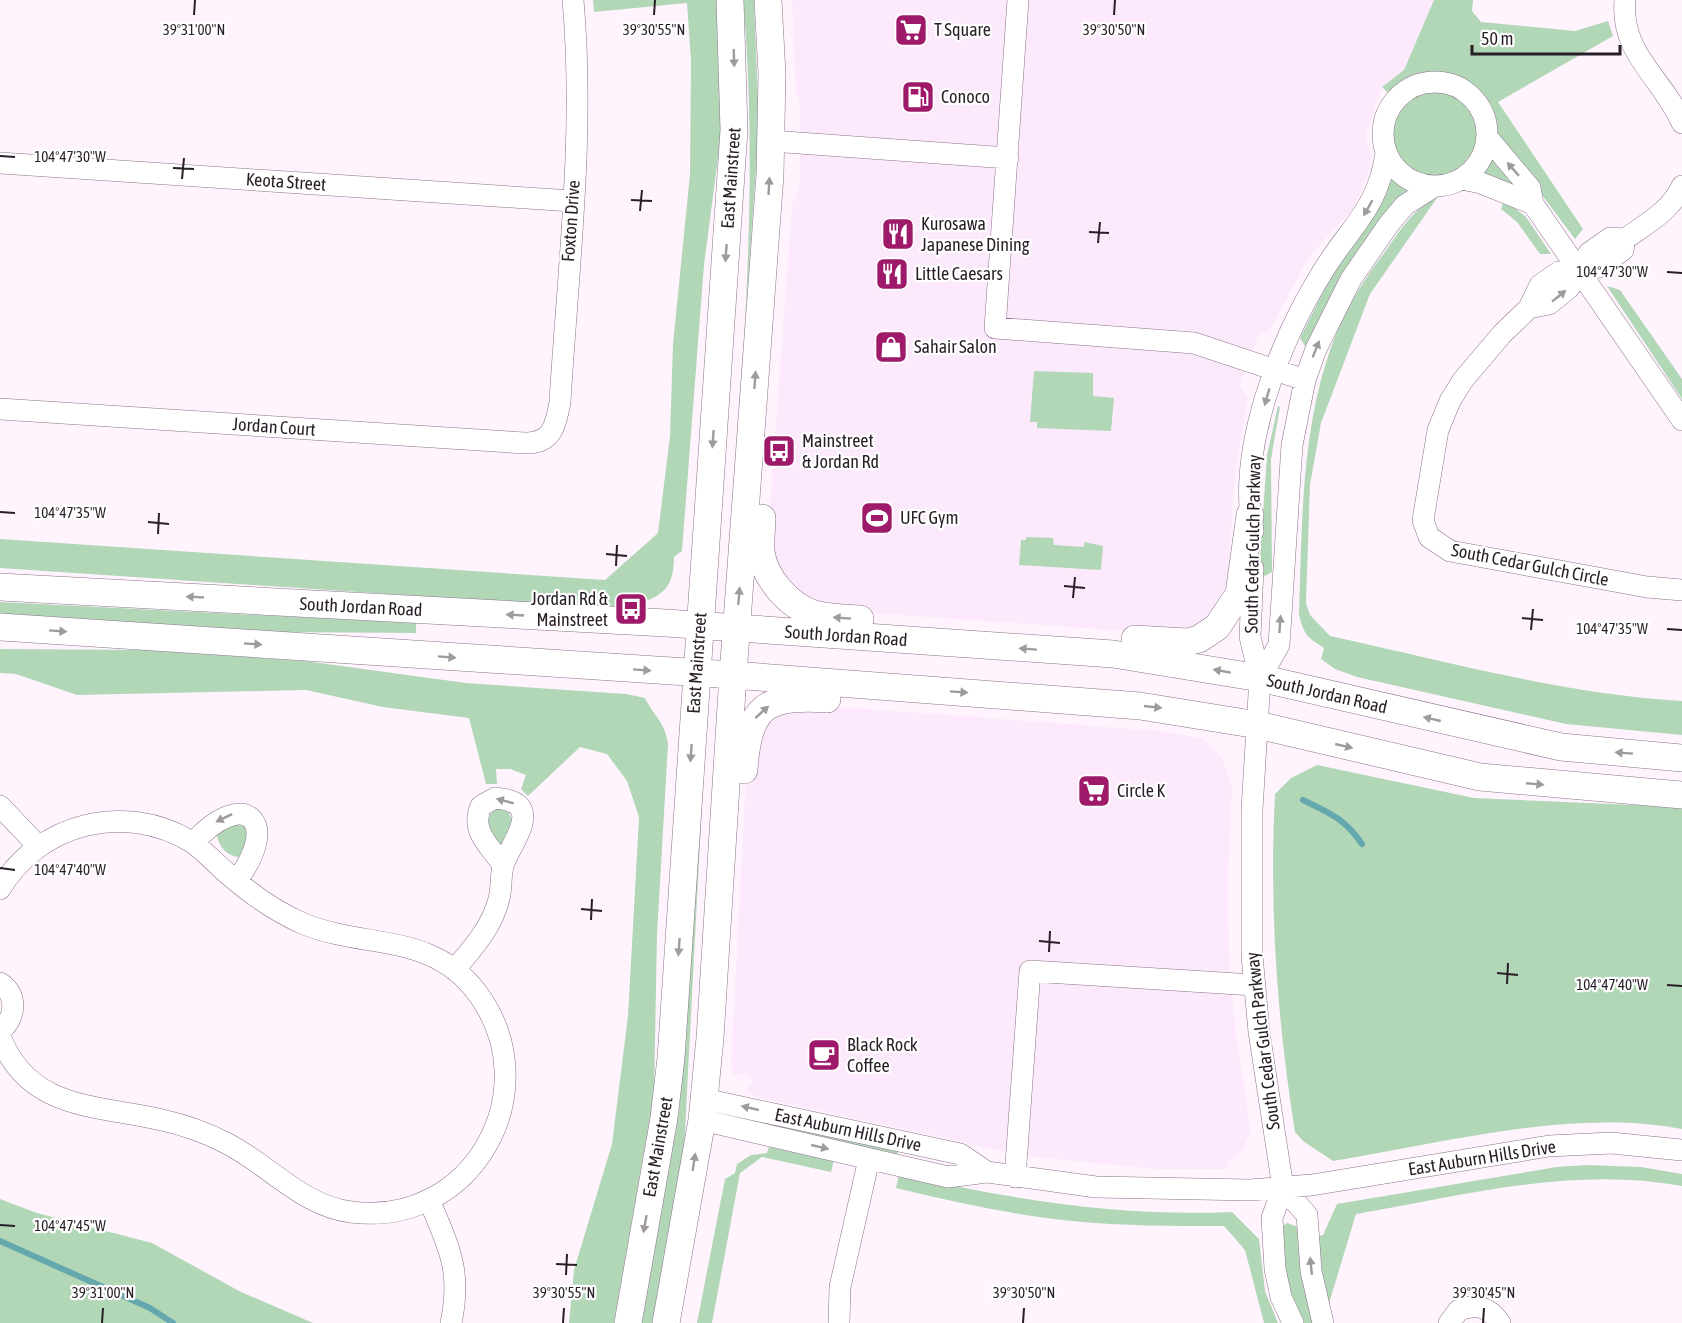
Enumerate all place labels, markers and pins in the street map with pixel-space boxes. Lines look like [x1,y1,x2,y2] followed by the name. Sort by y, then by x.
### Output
[893,12,929,48] supermarket icon: T Square
[934,19,991,40] place label: T Square
[900,79,936,115] fuel station icon: Conoco
[941,86,990,107] place label: Conoco
[921,213,1030,255] place label: Kurosawa Japanese Dining
[880,216,916,252] restaurant icon: Kurosawa Japanese Dining
[874,256,910,292] restaurant icon: Little Caesars
[915,263,1003,284] place label: Little Caesars
[873,329,909,365] shop icon: Sahair Salon
[914,336,997,357] place label: Sahair Salon
[802,430,879,472] place label: Mainstreet & Jordan Rd
[761,433,797,469] bus stop icon: Mainstreet & Jordan Rd
[859,500,895,536] sports icon: UFC Gym
[900,507,958,528] place label: UFC Gym
[531,588,609,630] place label: Jordan Rd & Mainstreet
[613,591,649,627] bus stop icon: Jordan Rd & Mainstreet
[1076,773,1112,809] supermarket icon: Circle K
[1117,780,1165,801] place label: Circle K
[847,1034,918,1076] place label: Black Rock Coffee
[806,1037,842,1073] cafe icon: Black Rock Coffee

